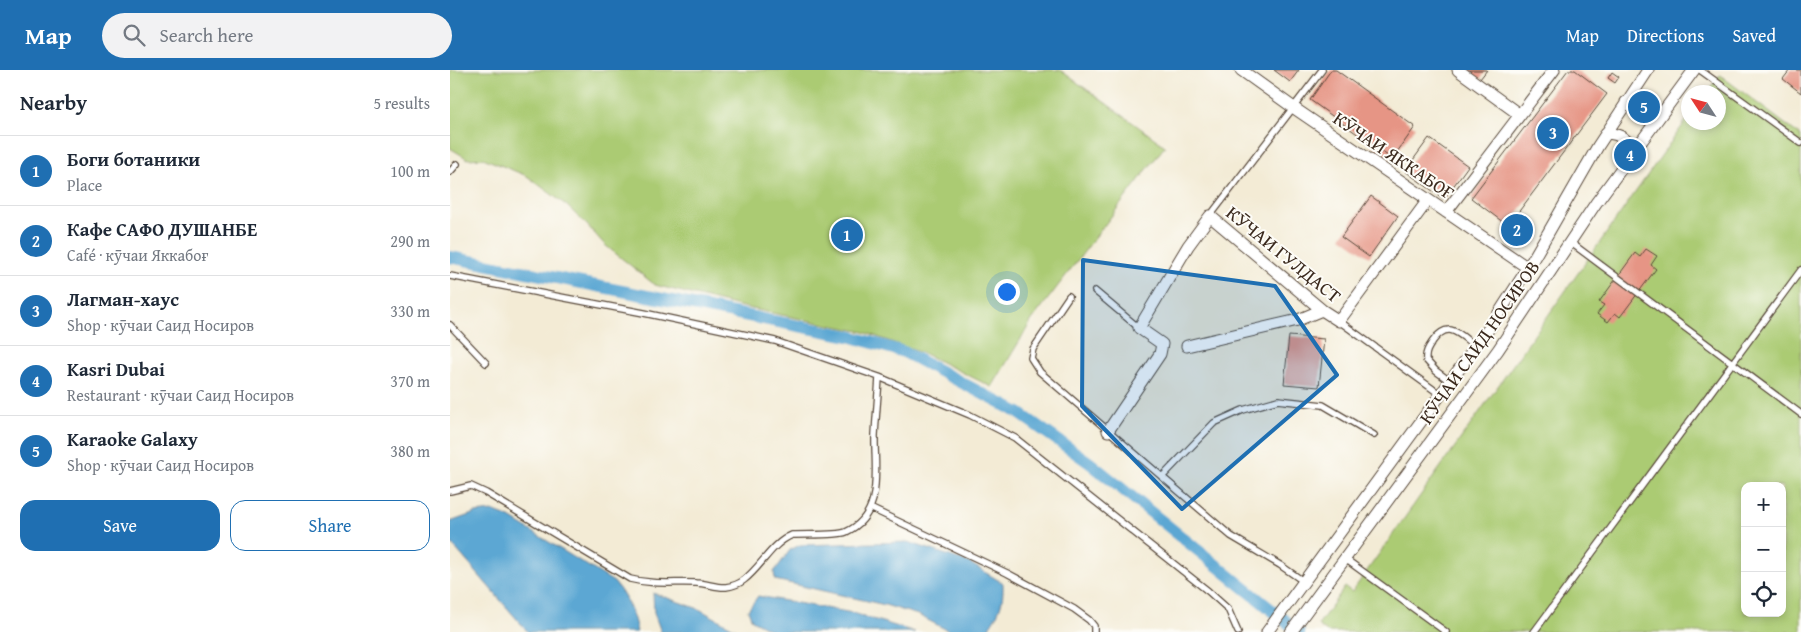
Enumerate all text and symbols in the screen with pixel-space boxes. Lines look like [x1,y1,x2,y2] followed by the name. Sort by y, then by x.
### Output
[102,13,452,58] search box
[25,18,72,53] text: Map
[120,21,148,49] icon: search
[160,21,253,49] text: Search here
[1566,22,1599,49] text: Map
[1627,22,1704,49] text: Directions
[1732,22,1776,49] text: Saved
[1681,85,1726,130] north arrow
[20,87,87,118] text: Nearby
[1628,88,1660,126] pin: 5
[373,91,430,115] text: 5 results
[1328,104,1460,206] street label: КӮЧАИ ЯККАБОҒ
[1537,114,1569,152] pin: 3
[1614,136,1646,174] pin: 4
[67,145,200,173] text: Боги ботаники
[32,159,40,183] text: 1
[390,159,430,183] text: 100 m
[67,173,102,197] text: Place
[1220,199,1348,309] street label: КӮЧАИ ГУЛДАСТ
[1501,211,1533,249] pin: 2
[67,215,257,243] text: Кафе САФО ДУШАНБЕ
[831,216,863,254] pin: 1
[32,229,40,253] text: 2
[390,229,430,253] text: 290 m
[67,243,208,267] text: Café · кӯчаи Яккабоғ
[1412,254,1546,430] street label: КӮЧАИ САИД НОСИРОВ
[994,279,1020,305] your location
[67,285,179,313] text: Лагман-хаус
[32,299,40,323] text: 3
[390,299,430,323] text: 330 m
[67,313,254,337] text: Shop · кӯчаи Саид Носиров
[67,355,165,383] text: Kasri Dubai
[32,369,40,393] text: 4
[390,369,430,393] text: 370 m
[67,383,294,407] text: Restaurant · кӯчаи Саид Носиров
[67,425,198,453] text: Karaoke Galaxy
[32,439,40,463] text: 5
[390,439,430,463] text: 380 m
[67,453,254,477] text: Shop · кӯчаи Саид Носиров
[1741,482,1786,617] map controls
[1741,482,1786,527] button: +
[20,500,220,551] button: Save
[230,500,430,551] button: Share
[1741,527,1786,572] button: −
[1741,572,1786,617] button: locate

